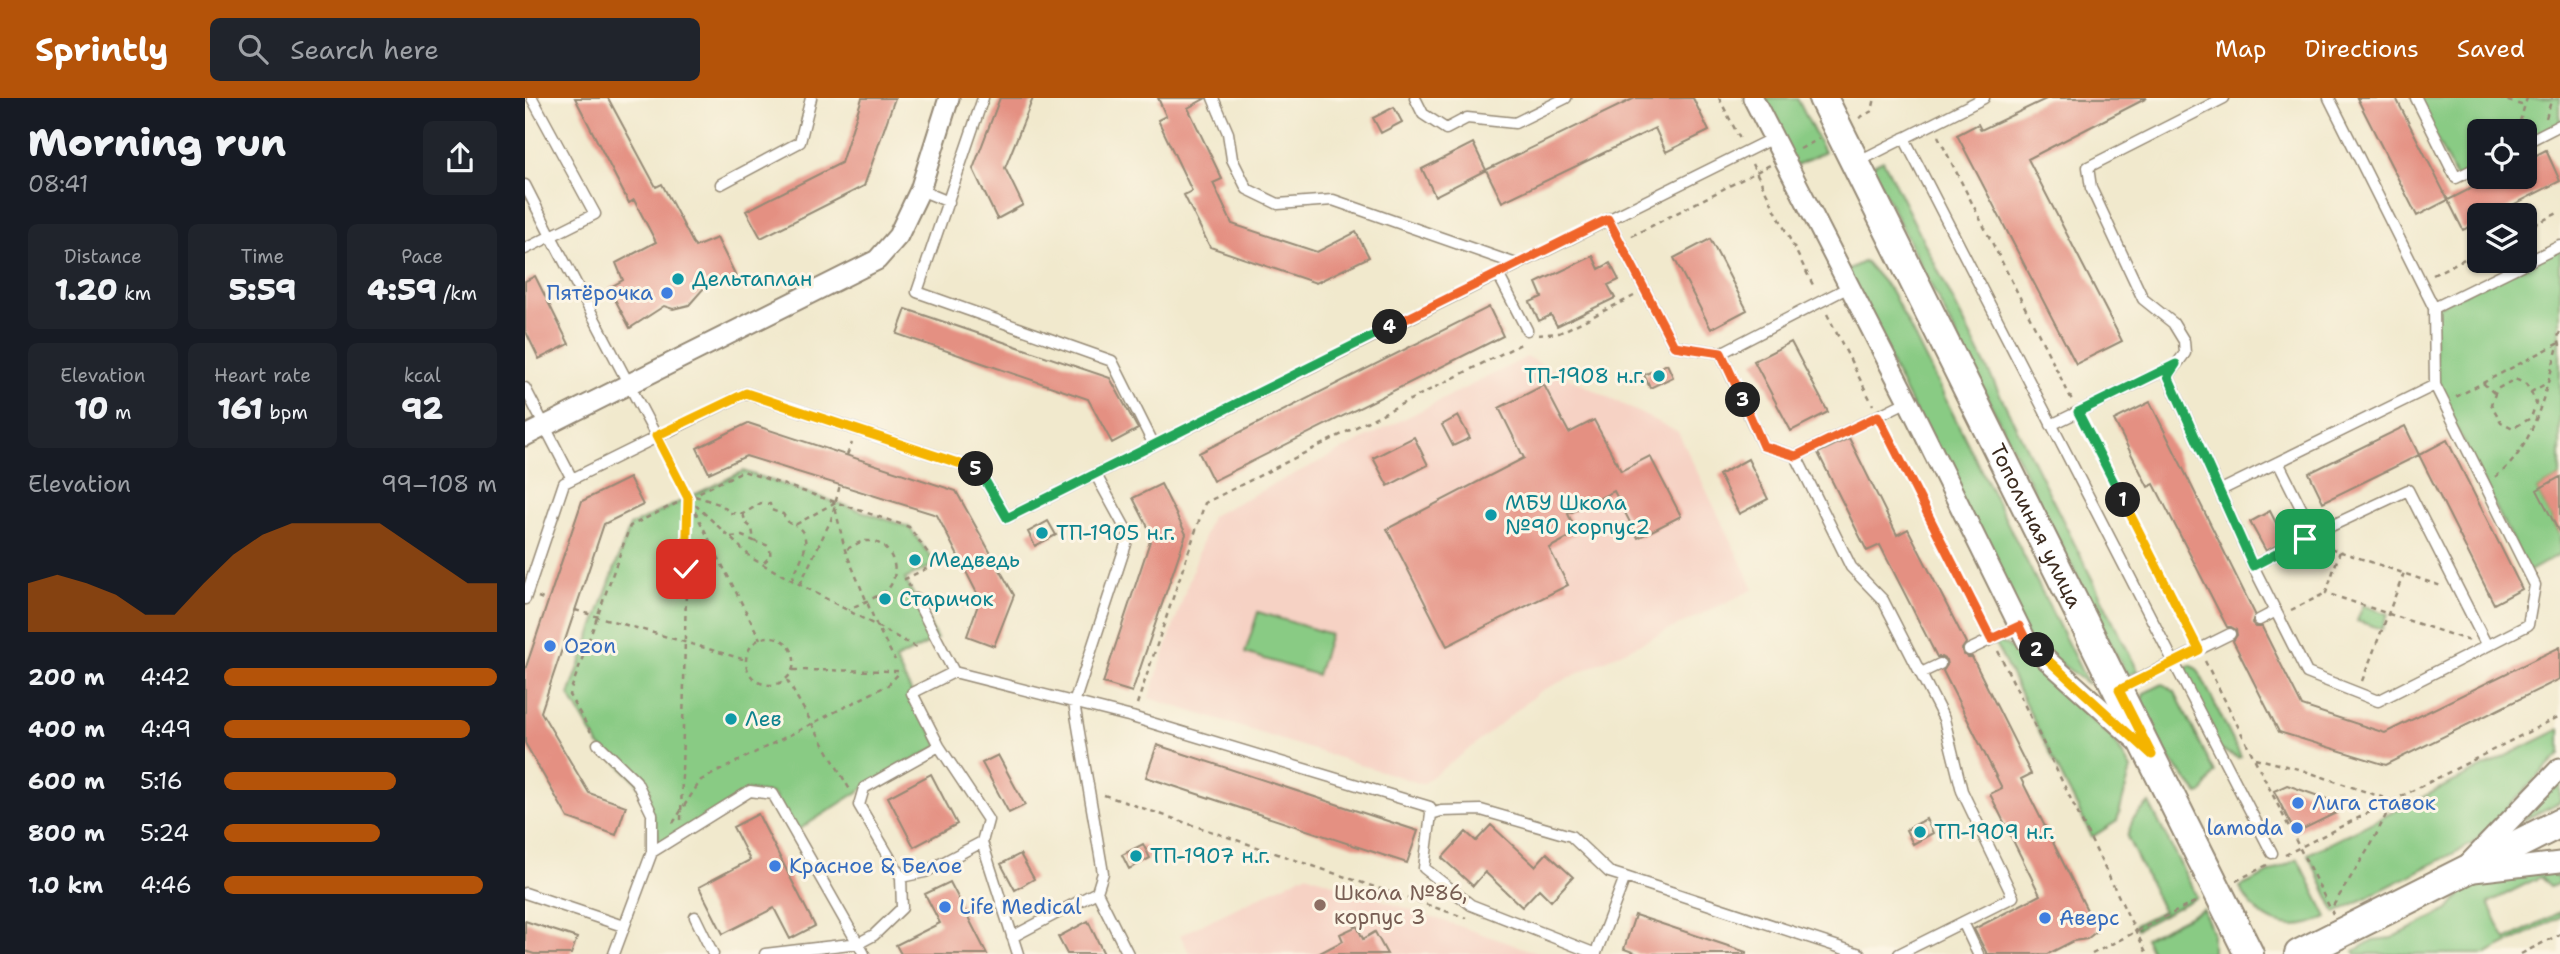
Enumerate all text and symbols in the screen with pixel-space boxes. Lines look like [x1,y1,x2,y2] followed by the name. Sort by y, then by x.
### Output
[210,18,700,81] search box
[35,27,168,72] text: Sprintly
[234,30,272,68] icon: search
[290,32,439,67] text: Search here
[2215,33,2266,65] text: Map
[2304,33,2419,65] text: Directions
[2457,33,2525,65] text: Saved
[28,117,286,168] text: Morning run
[2467,119,2537,273] map controls
[2467,119,2537,189] button: locate
[423,121,497,195] button: share
[28,169,88,199] text: 08:41
[2467,203,2537,273] button: layers
[64,244,142,269] text: Distance
[241,244,284,269] text: Time
[401,244,443,269] text: Pace
[692,265,812,293] place label: Дельтаплан
[55,269,118,310] text: 1.20
[229,269,296,310] text: 5:59
[367,269,437,310] text: 4:59
[670,271,686,287] marker: Дельтаплан
[547,279,653,307] place label: Пятёрочка
[118,281,151,306] text: km
[437,281,477,306] text: /km
[659,285,675,301] marker: Пятёрочка
[1373,310,1407,344] pin: 4
[1383,314,1396,339] text: 4
[1524,362,1645,390] place label: ТП-1908 н.г.
[60,363,145,388] text: Elevation
[214,363,311,388] text: Heart rate
[404,363,441,388] text: kcal
[1651,368,1667,384] marker: ТП-1908 н.г.
[1725,382,1761,418] pin: 3
[1736,387,1749,412] text: 3
[74,388,108,429] text: 10
[217,388,263,429] text: 161
[401,388,443,429] text: 92
[108,400,131,425] text: m
[263,400,308,425] text: bpm
[1983,439,2089,613] street label: Тополиная улица
[959,452,993,486] pin: 5
[970,456,981,481] text: 5
[28,469,131,499] text: Elevation
[381,469,497,499] text: 99–108 m
[2105,482,2141,518] pin: 1
[2118,487,2127,512] text: 1
[1505,489,1650,541] place label: МБУ Школа №90 корпус2
[1483,507,1499,523] marker: МБУ Школа №90 корпус2
[2275,509,2335,569] pin
[1056,519,1175,547] place label: ТП-1905 н.г.
[2286,520,2324,558] icon: arrive
[1034,525,1050,541] marker: ТП-1905 н.г.
[656,539,716,599] pin
[929,546,1020,574] place label: Медведь
[667,550,705,588] icon: check
[907,552,923,568] marker: Медведь
[899,585,994,613] place label: Старичок
[877,591,893,607] marker: Старичок
[564,632,616,660] place label: Ozon
[2019,632,2055,668] pin: 2
[2030,637,2043,662] text: 2
[542,638,558,654] marker: Ozon
[28,662,105,692] text: 200 m
[140,662,191,692] text: 4:42
[745,705,782,733] place label: Лев
[723,711,739,727] marker: Лев
[28,714,105,744] text: 400 m
[140,714,191,744] text: 4:49
[28,766,105,796] text: 600 m
[140,766,183,796] text: 5:16
[2312,789,2436,817] place label: Лига ставок
[2290,795,2306,811] marker: Лига ставок
[2207,814,2283,842] place label: lamoda
[28,818,105,848] text: 800 m
[140,818,189,848] text: 5:24
[1934,818,2055,846] place label: ТП-1909 н.г.
[2289,820,2305,836] marker: lamoda
[1912,824,1928,840] marker: ТП-1909 н.г.
[1150,842,1270,870] place label: ТП-1907 н.г.
[1128,848,1144,864] marker: ТП-1907 н.г.
[789,852,963,880] place label: Красное & Белое
[767,858,783,874] marker: Красное & Белое
[28,870,103,900] text: 1.0 km
[140,870,192,900] text: 4:46
[1334,879,1468,931] place label: Школа №86, корпус 3
[959,893,1082,921] place label: Life Medical
[1312,897,1328,913] marker: Школа №86, корпус 3
[937,899,953,915] marker: Life Medical
[2059,904,2120,932] place label: Аверс
[2037,910,2053,926] marker: Аверс

